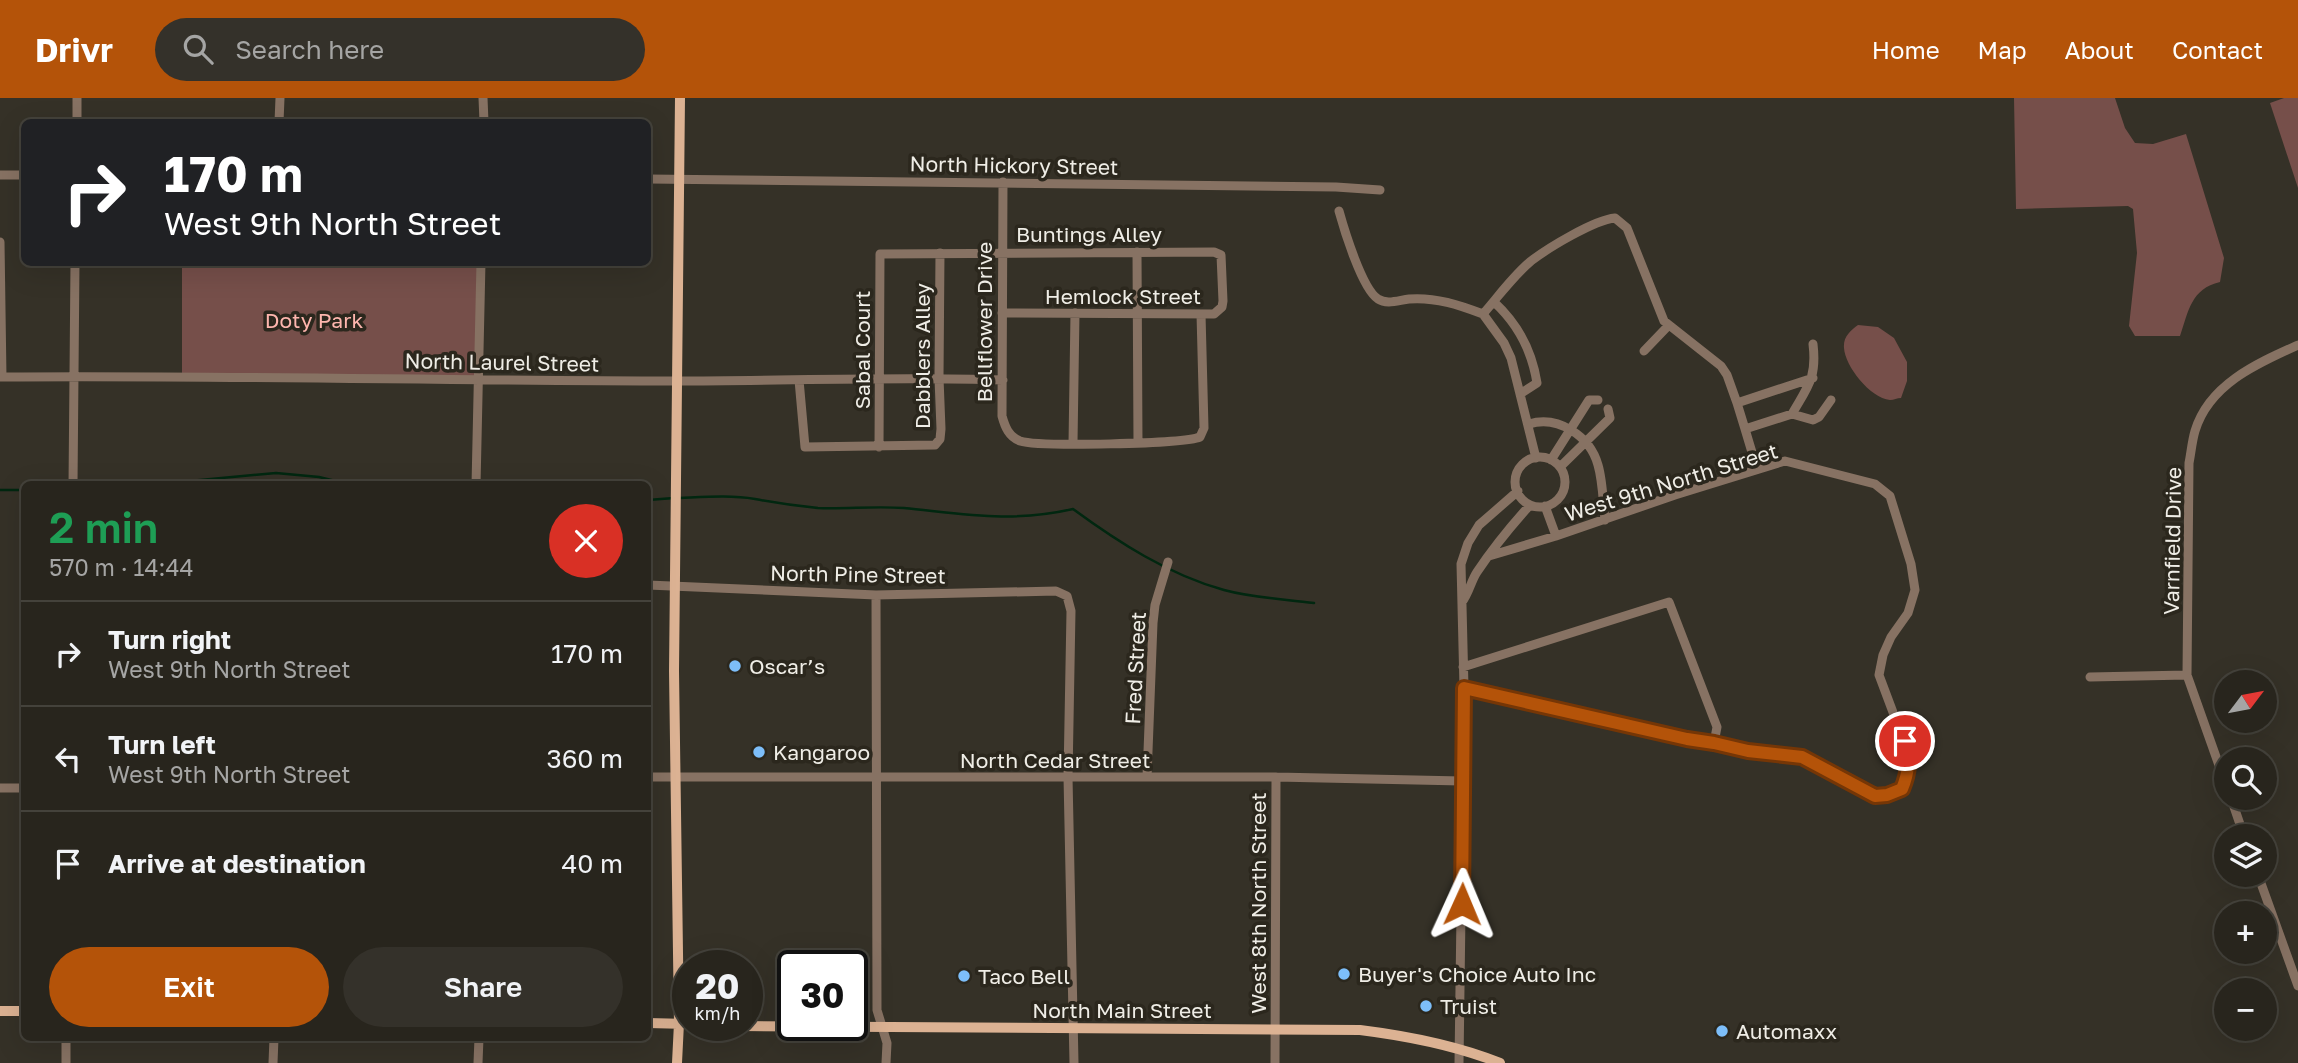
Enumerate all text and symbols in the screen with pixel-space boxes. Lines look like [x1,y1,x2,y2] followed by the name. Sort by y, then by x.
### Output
[155,18,645,81] search box
[35,30,113,69] text: Drivr
[179,30,217,68] icon: search
[235,34,384,65] text: Search here
[1872,35,1940,64] text: Home
[1978,35,2027,64] text: Map
[2065,35,2134,64] text: About
[2172,35,2263,64] text: Contact
[164,144,303,203] text: 170 m
[49,147,140,238] icon: right
[909,150,1119,180] street label: North Hickory Street
[164,204,501,242] text: West 9th North Street
[1016,221,1162,247] street label: Buntings Alley
[971,242,997,402] street label: Bellflower Drive
[909,283,935,429] street label: Dabblers Alley
[1045,283,1201,309] street label: Hemlock Street
[849,291,875,409] street label: Sabal Court
[265,307,363,333] park label: Doty Park
[404,347,600,377] street label: North Laurel Street
[1561,437,1781,527] street label: West 9th North Street
[2158,467,2186,615] street label: Varnfield Drive
[49,502,158,552] text: 2 min
[549,504,623,578] button: close
[49,553,193,581] text: 570 m · 14:44
[770,559,946,589] street label: North Pine Street
[1119,611,1151,725] street label: Fred Street
[108,624,231,655] text: Turn right
[49,635,87,673] icon: right
[551,638,623,669] text: 170 m
[749,653,825,679] place label: Oscar’s
[108,655,351,683] text: West 9th North Street
[727,658,743,674] marker: Oscar’s
[2214,670,2277,733] north arrow
[2214,670,2277,1041] map controls
[1875,711,1935,771] pin
[1886,722,1924,760] icon: arrive
[108,729,216,760] text: Turn left
[773,739,870,765] place label: Kangaroo
[49,740,87,778] icon: left
[546,743,623,774] text: 360 m
[751,744,767,760] marker: Kangaroo
[960,747,1150,773] street label: North Cedar Street
[2214,747,2277,810] button: search
[108,760,351,788] text: West 9th North Street
[1245,792,1271,1014] street label: West 8th North Street
[2214,824,2277,887] button: layers
[49,845,87,883] icon: arrive
[108,848,366,879] text: Arrive at destination
[562,848,623,879] text: 40 m
[1425,867,1499,941] position arrow
[2214,901,2277,964] button: +
[49,947,329,1027] button: Exit
[343,947,623,1027] button: Share
[777,950,868,1041] speed limit sign: 30
[1358,961,1596,987] place label: Buyer's Choice Auto Inc
[978,963,1070,989] place label: Taco Bell
[695,965,740,1007] text: 20
[1336,966,1352,982] marker: Buyer's Choice Auto Inc
[956,968,972,984] marker: Taco Bell
[2214,978,2277,1041] button: −
[1440,993,1497,1019] place label: Truist
[1032,997,1212,1023] street label: North Main Street
[1418,998,1434,1014] marker: Truist
[695,1002,740,1024] text: km/h
[1736,1018,1838,1044] place label: Automaxx
[1714,1023,1730,1039] marker: Automaxx

